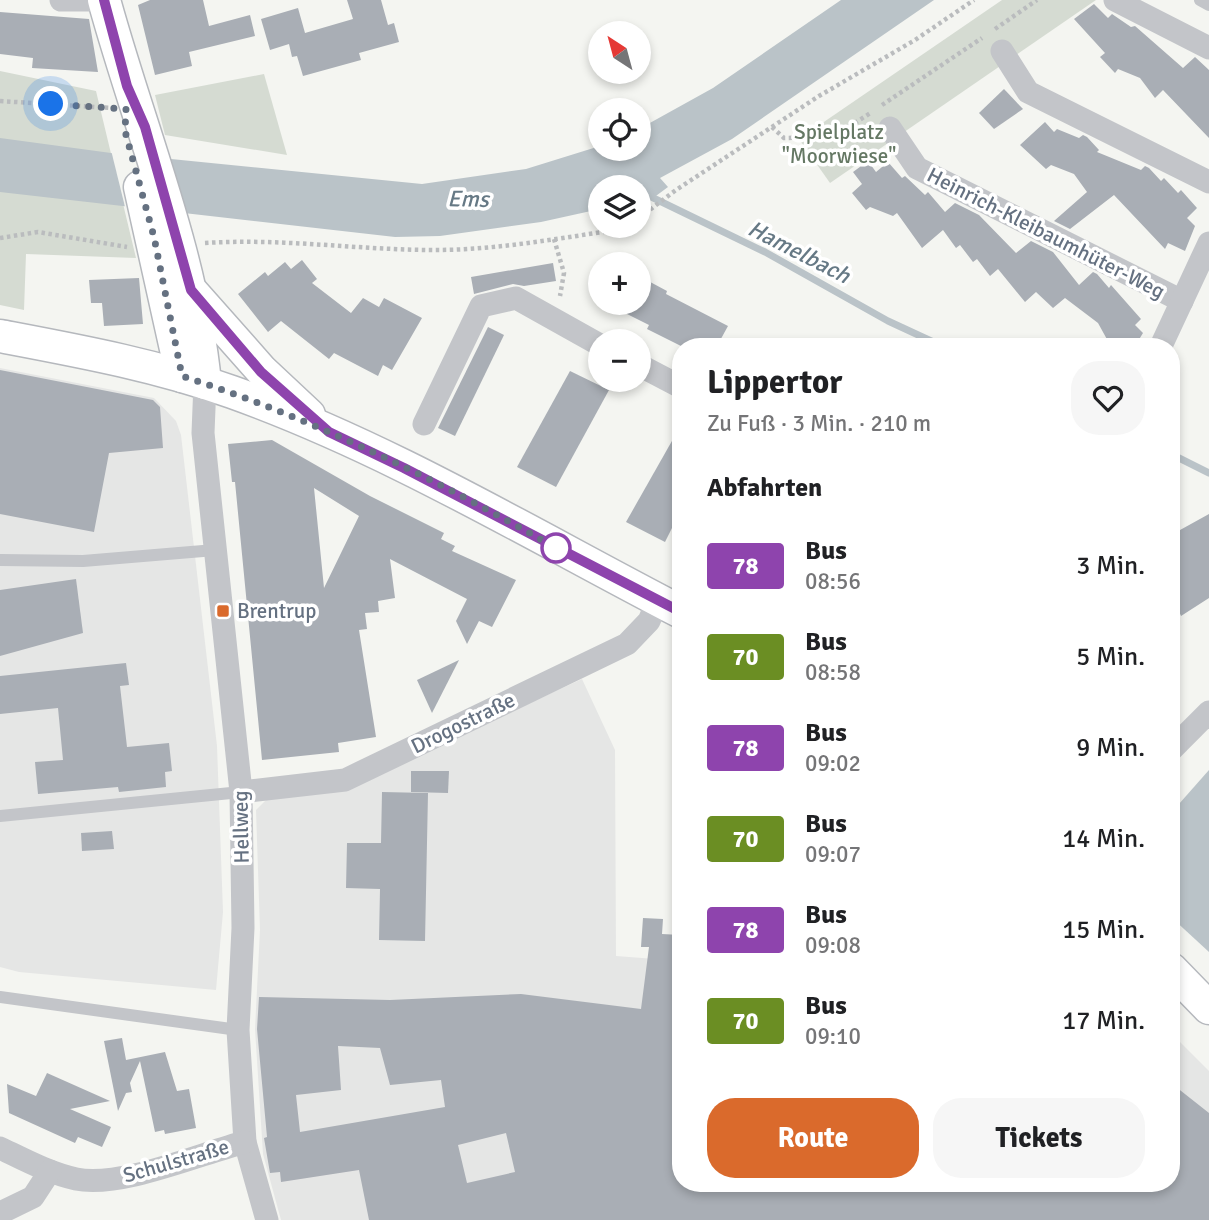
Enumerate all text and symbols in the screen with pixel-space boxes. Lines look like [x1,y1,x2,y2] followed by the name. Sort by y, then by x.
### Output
[588,21,651,84] north arrow
[588,21,651,392] map controls
[33,86,68,121] your location
[588,98,651,161] button: locate
[782,119,896,169] park label: Spielplatz "Moorwiese"
[923,162,1169,304] street label: Heinrich-Kleibaumhüter-Weg
[588,175,651,238] button: layers
[447,184,491,214] water label: Ems
[743,214,856,291] water label: Hamelbach
[588,252,651,315] button: +
[588,329,651,392] button: −
[1071,361,1145,435] button: heart
[707,362,842,403] text: Lippertor
[707,409,931,438] text: Zu Fuß · 3 Min. · 210 m
[707,472,822,504] text: Abfahrten
[541,533,571,563] unlabelled marker
[805,535,847,567] text: Bus
[1076,550,1145,582] text: 3 Min.
[733,551,758,581] text: 78
[805,567,861,596] text: 08:56
[237,598,316,624] place label: Brentrup
[215,603,231,619] marker: Brentrup
[805,626,847,658] text: Bus
[1076,641,1145,673] text: 5 Min.
[733,642,758,672] text: 70
[805,658,861,687] text: 08:58
[407,687,519,759] street label: Drogostraße
[805,717,847,749] text: Bus
[1076,732,1145,764] text: 9 Min.
[733,733,758,763] text: 78
[805,749,861,778] text: 09:02
[227,790,255,864] street label: Hellweg
[805,808,847,840] text: Bus
[1062,823,1145,855] text: 14 Min.
[733,824,758,854] text: 70
[805,840,861,869] text: 09:07
[805,899,847,931] text: Bus
[1062,914,1145,946] text: 15 Min.
[733,915,758,945] text: 78
[805,931,861,960] text: 09:08
[805,990,847,1022] text: Bus
[1062,1005,1145,1037] text: 17 Min.
[733,1006,758,1036] text: 70
[805,1022,861,1051] text: 09:10
[707,1098,919,1178] button: Route
[933,1098,1145,1178] button: Tickets
[120,1133,232,1189] street label: Schulstraße

